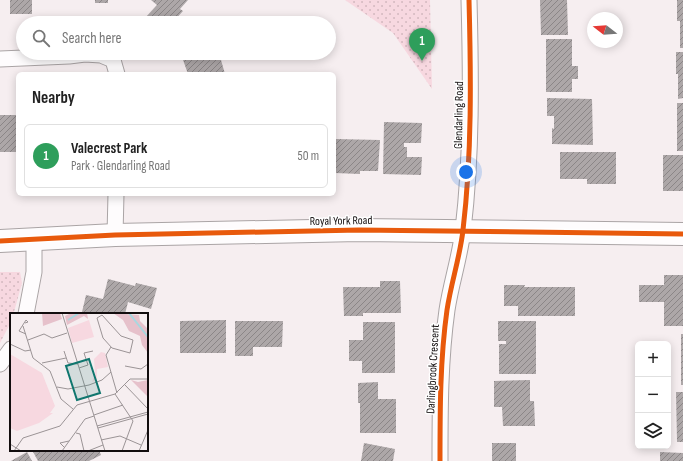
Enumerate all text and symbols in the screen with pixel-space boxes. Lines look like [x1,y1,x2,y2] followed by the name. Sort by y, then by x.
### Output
[587,12,623,48] north arrow
[16,16,336,60] search box
[30,27,52,49] icon: search
[409,28,435,61] pin: 1
[62,29,122,48] text: Search here
[451,81,467,149] street label: Glendarling Road
[32,88,75,108] text: Nearby
[71,139,147,158] text: Valecrest Park
[43,148,49,164] text: 1
[298,148,319,164] text: 50 m
[71,158,170,174] text: Park · Glendarling Road
[456,162,476,182] your location
[309,213,373,229] street label: Royal York Road
[10,313,148,451] inset map
[423,323,443,414] street label: Darlingbrook Crescent
[635,341,671,449] map controls
[635,341,671,377] button: +
[635,377,671,413] button: −
[635,413,671,449] button: layers

